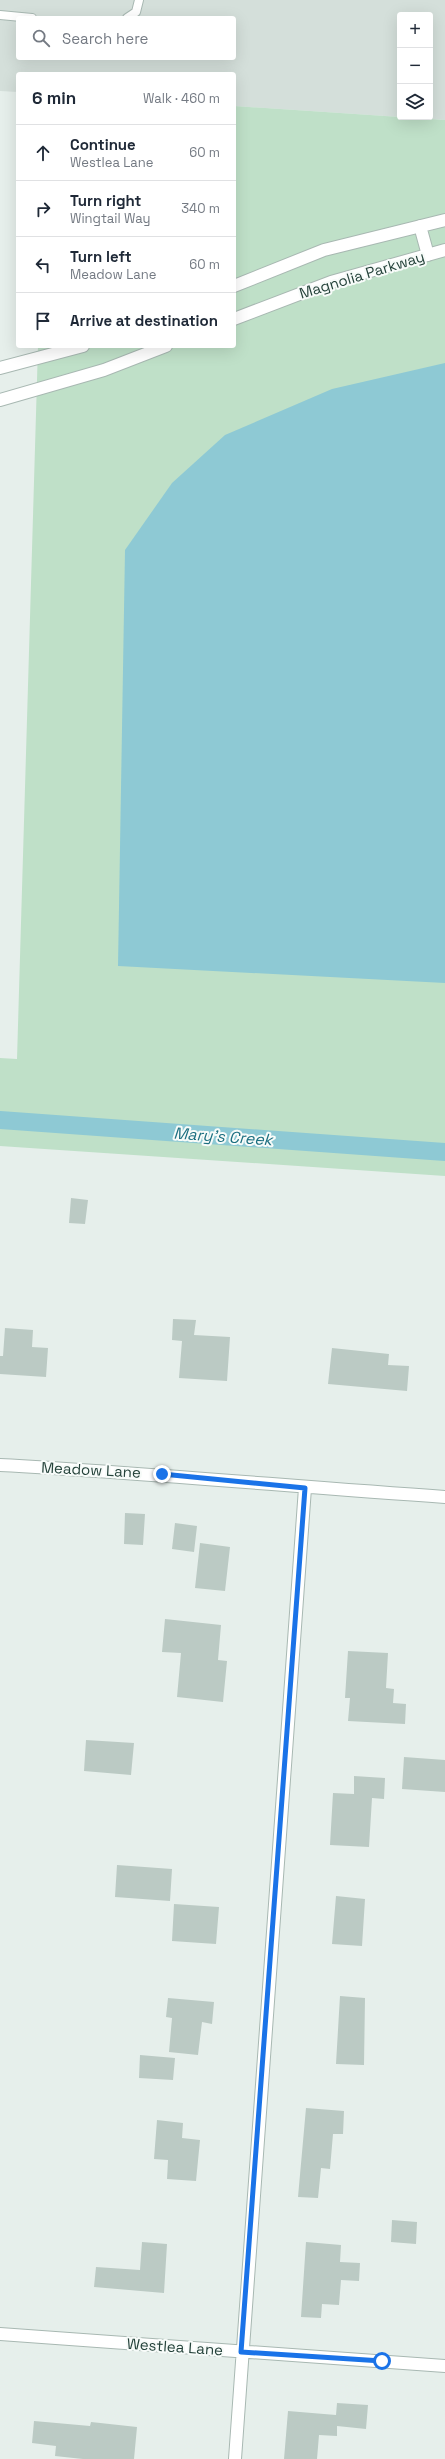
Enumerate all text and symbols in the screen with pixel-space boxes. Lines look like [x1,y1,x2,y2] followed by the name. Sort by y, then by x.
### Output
[397,12,433,120] map controls
[397,12,433,48] button: +
[16,16,236,60] search box
[30,27,52,49] icon: search
[62,29,148,48] text: Search here
[397,48,433,84] button: −
[397,84,433,120] button: layers
[32,87,76,109] text: 6 min
[143,90,220,107] text: Walk · 460 m
[70,135,136,154] text: Continue
[32,142,54,164] icon: ahead
[189,144,220,161] text: 60 m
[70,154,154,171] text: Westlea Lane
[70,191,141,210] text: Turn right
[32,198,54,220] icon: right
[181,200,220,217] text: 340 m
[70,210,150,227] text: Wingtail Way
[297,246,427,303] street label: Magnolia Parkway
[70,247,132,266] text: Turn left
[32,254,54,276] icon: left
[189,256,220,273] text: 60 m
[70,266,157,283] text: Meadow Lane
[32,310,54,332] icon: arrive
[70,311,218,330] text: Arrive at destination
[173,1123,275,1151] water label: Mary's Creek
[41,1457,141,1482] street label: Meadow Lane
[153,1465,171,1483] route end
[126,2334,224,2359] street label: Westlea Lane
[373,2352,391,2370] route start

